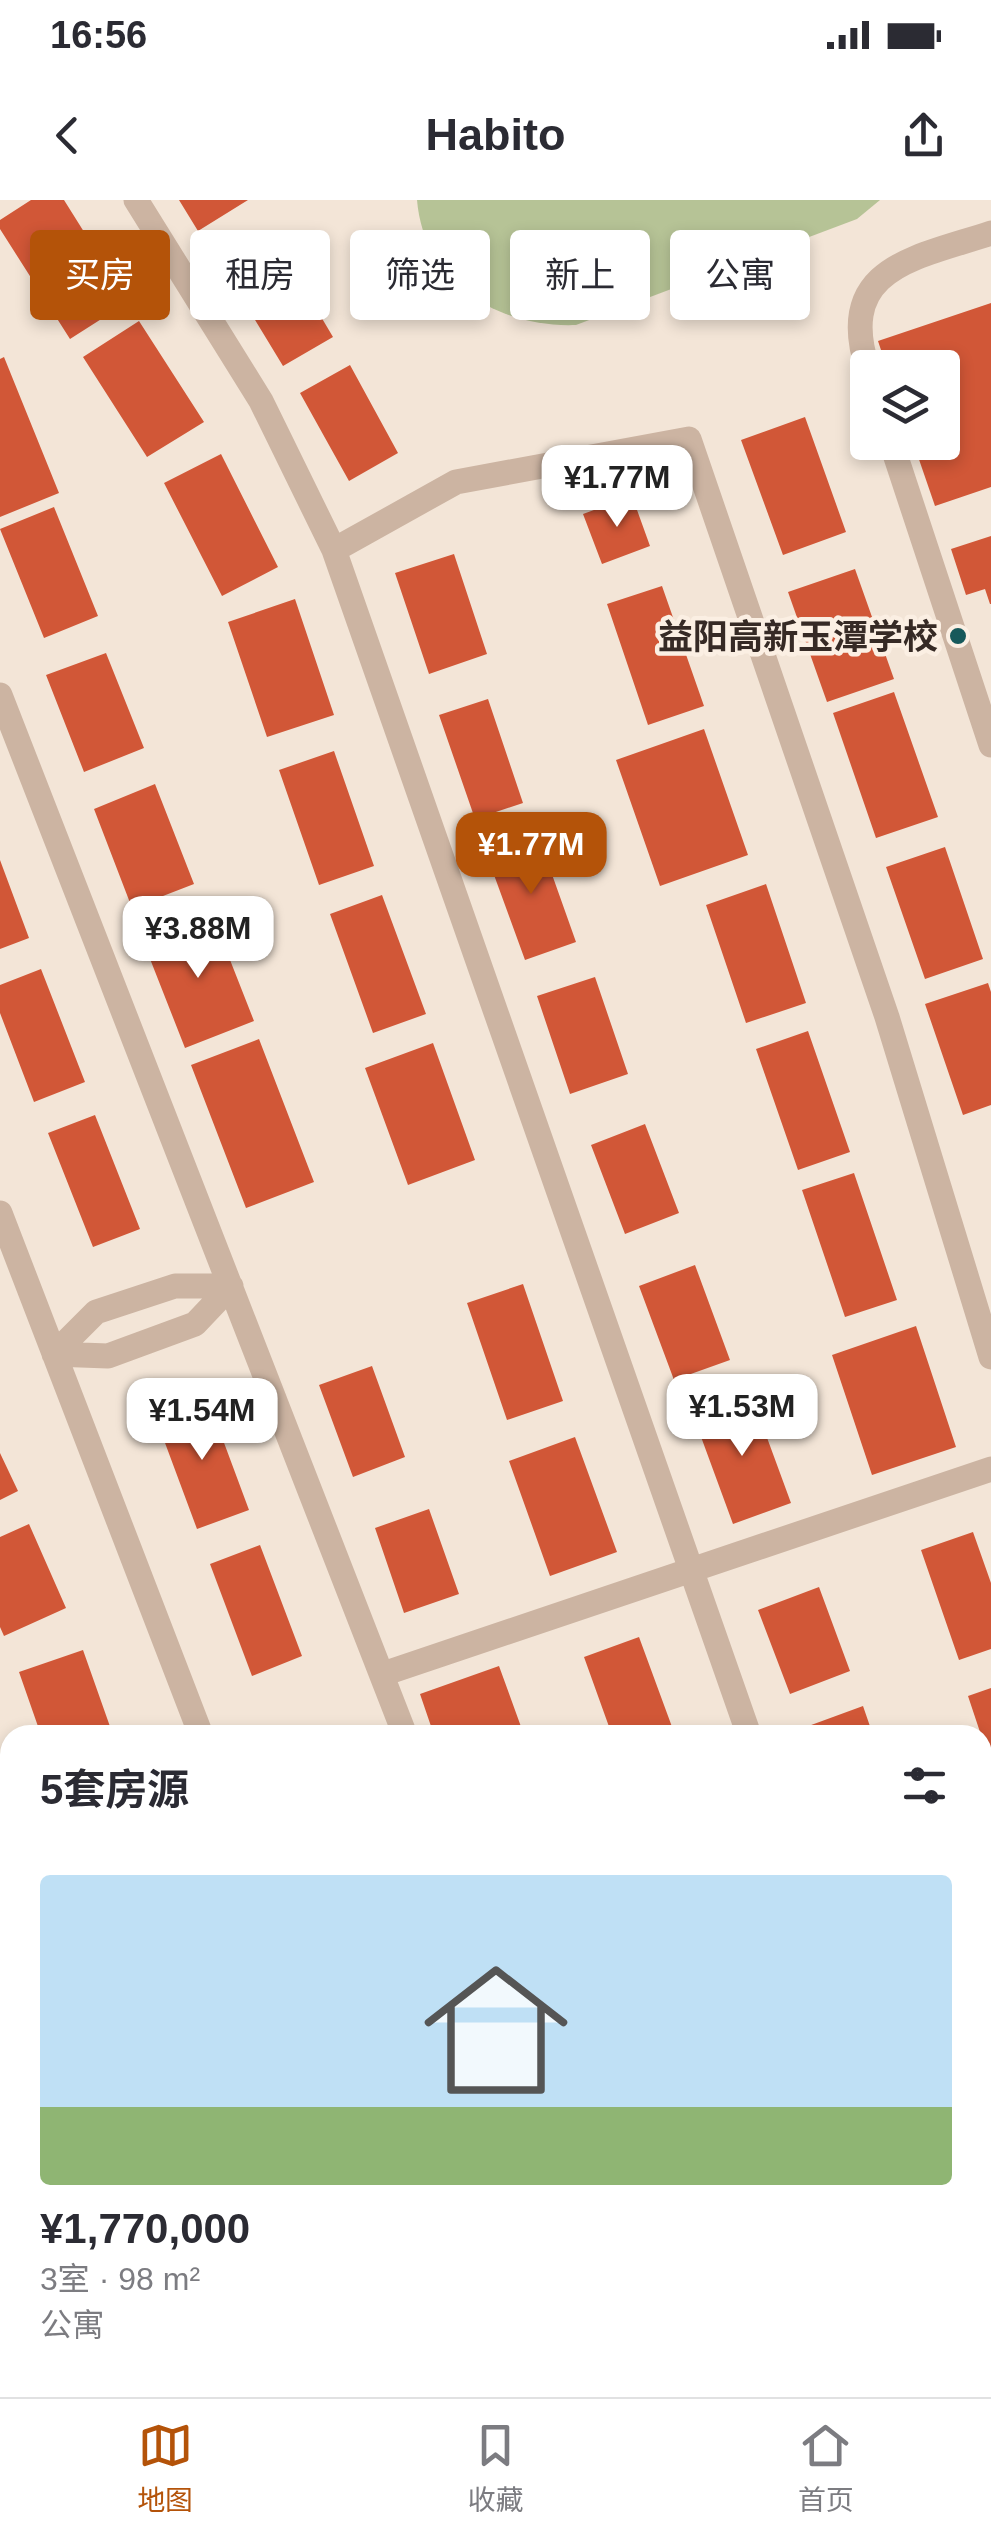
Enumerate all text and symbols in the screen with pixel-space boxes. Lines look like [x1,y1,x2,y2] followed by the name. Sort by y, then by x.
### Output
[50,14,147,56] text: 16:56
[40,108,95,163] icon: back
[896,108,951,163] icon: share
[426,109,566,160] text: Habito
[30,230,170,320] chip: 买房
[190,230,330,320] chip: 租房
[350,230,490,320] chip: 筛选
[510,230,650,320] chip: 新上
[670,230,810,320] chip: 公寓
[850,350,960,460] map controls
[850,350,960,460] button: layers
[536,445,698,530] pin: ¥1.77M
[564,459,670,495] text: ¥1.77M
[658,617,938,656] place label: 益阳高新玉潭学校
[947,625,969,647] marker: 益阳高新玉潭学校
[450,812,612,897] pin: ¥1.77M
[478,826,584,862] text: ¥1.77M
[117,896,279,981] pin: ¥3.88M
[145,910,251,946] text: ¥3.88M
[661,1374,823,1459] pin: ¥1.53M
[121,1378,283,1463] pin: ¥1.54M
[689,1388,795,1424] text: ¥1.53M
[149,1392,255,1428] text: ¥1.54M
[897,1758,952,1813] icon: filters
[40,1766,189,1813] text: 5套房源
[406,1940,586,2120] icon: home
[40,2205,250,2252] text: ¥1,770,000
[40,2261,200,2297] text: 3室 · 98 m²
[40,2307,104,2343] text: 公寓
[137,2418,193,2518] tab: 地图
[467,2418,524,2518] tab: 收藏
[798,2418,854,2518] tab: 首页

